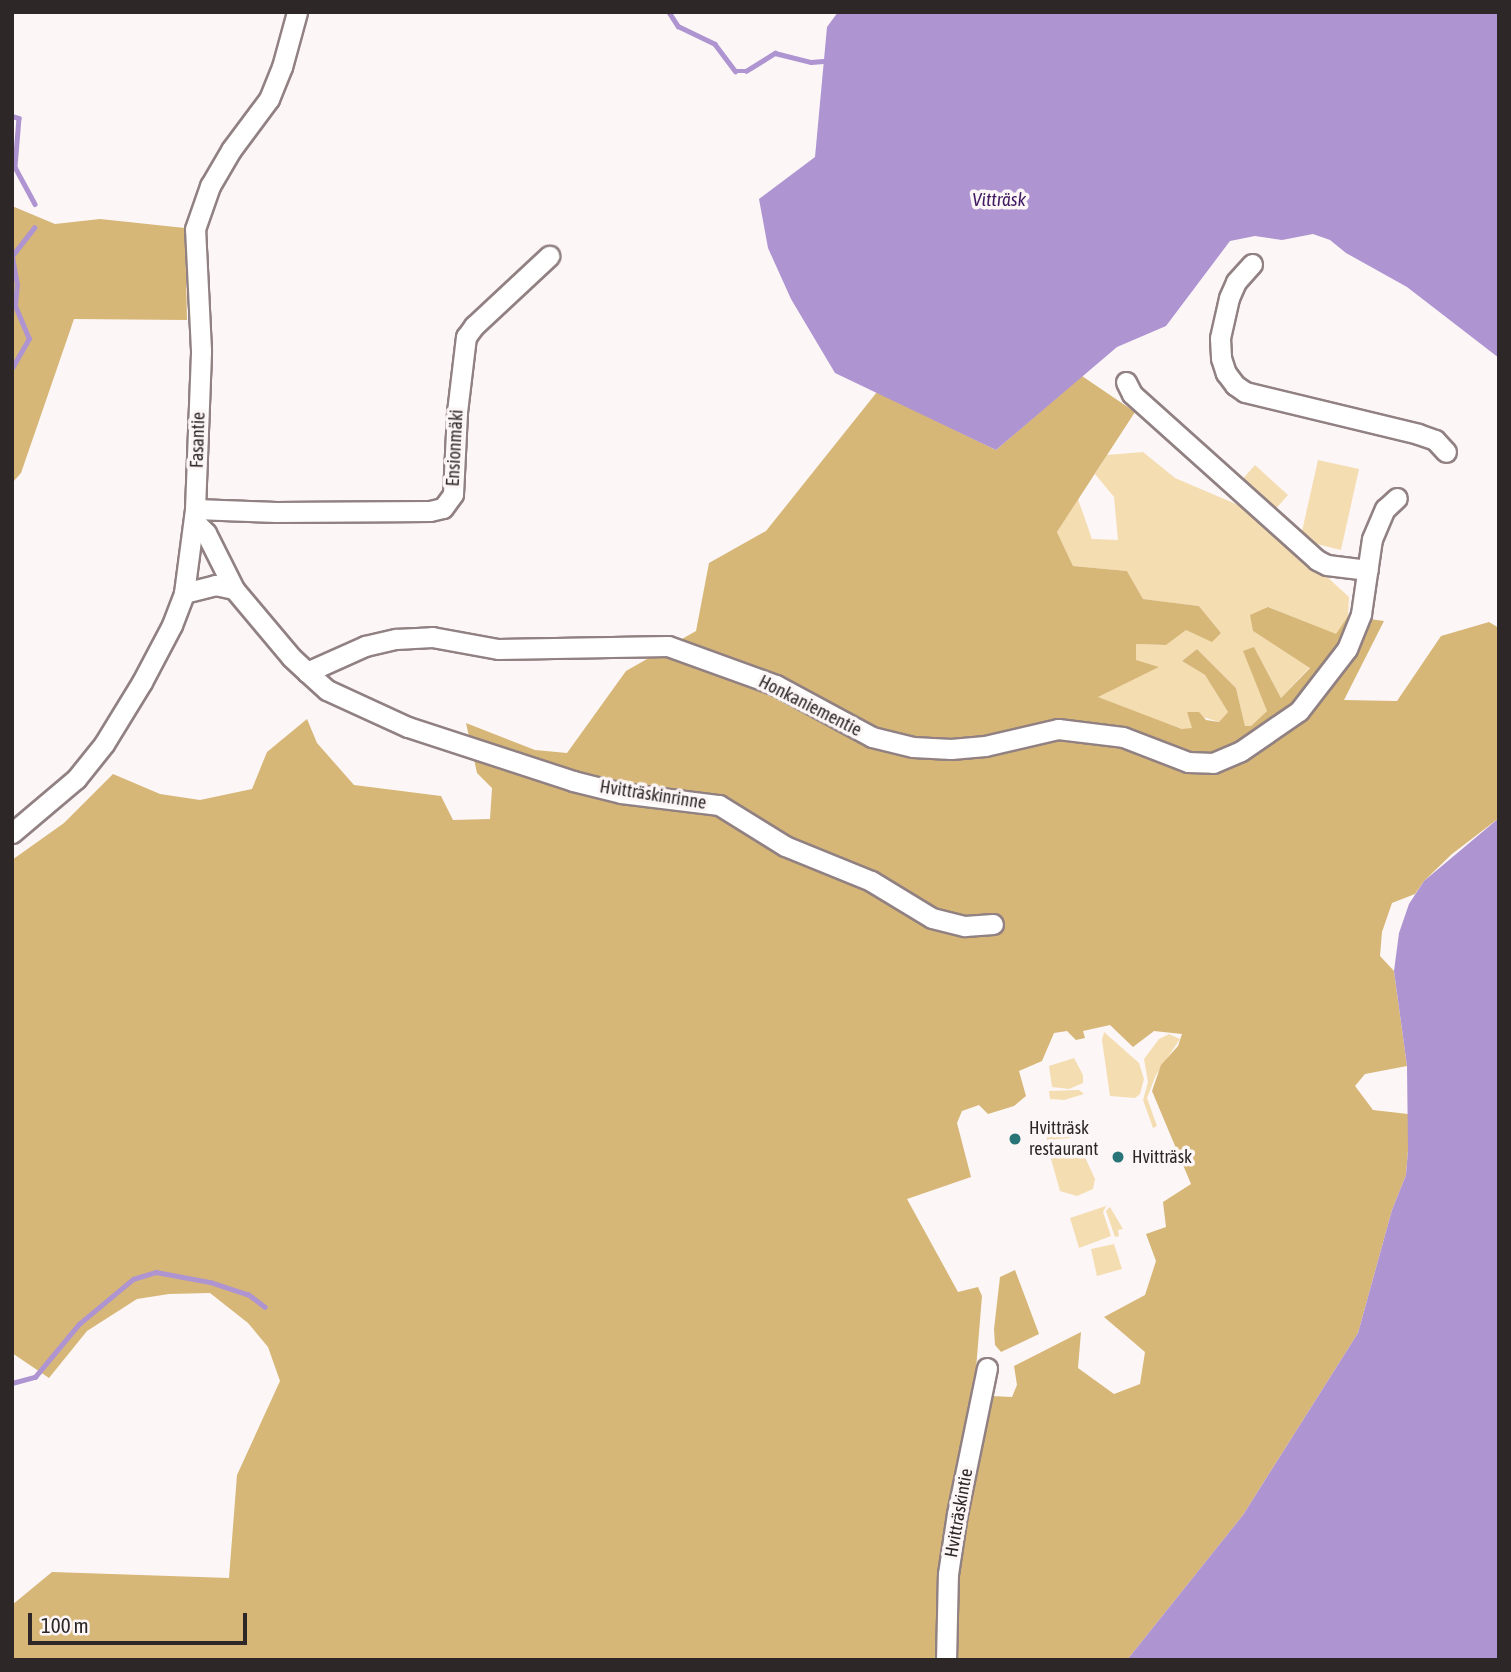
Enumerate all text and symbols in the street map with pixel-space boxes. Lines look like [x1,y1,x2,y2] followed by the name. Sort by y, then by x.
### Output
[972,189,1026,211] water label: Vitträsk
[442,409,468,487] street label: Ensionmäki
[186,412,210,468] street label: Fasantie
[755,671,865,741] street label: Honkaniementie
[598,776,708,814] street label: Hvitträskinrinne
[1029,1118,1098,1160] place label: Hvitträsk restaurant
[1007,1131,1023,1147] marker: Hvitträsk restaurant
[1132,1146,1192,1168] place label: Hvitträsk
[1110,1149,1126,1165] marker: Hvitträsk
[941,1467,977,1559] street label: Hvitträskintie
[32,1598,250,1642] scale bar
[41,1613,89,1637] text: 100 m

